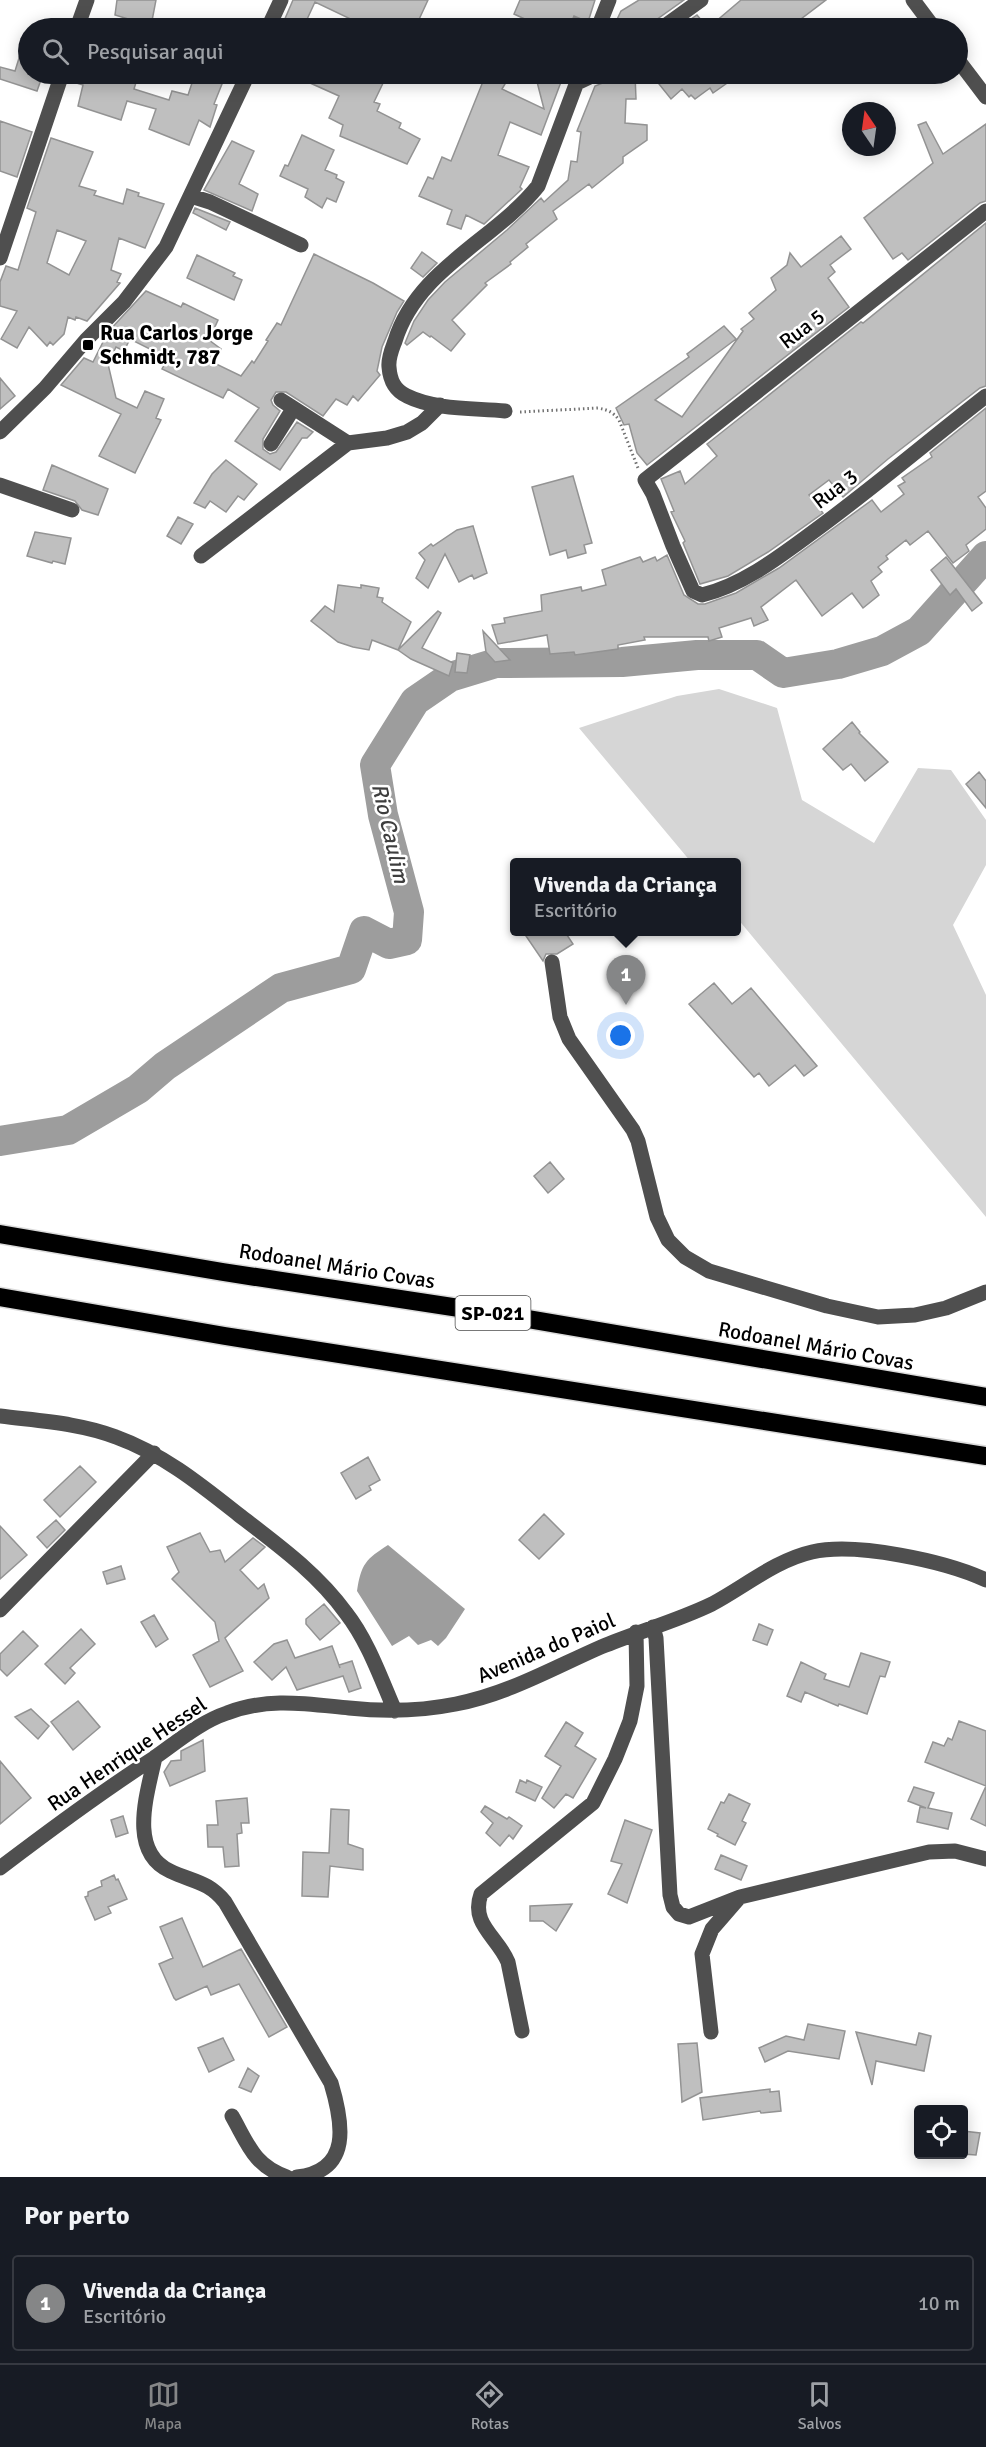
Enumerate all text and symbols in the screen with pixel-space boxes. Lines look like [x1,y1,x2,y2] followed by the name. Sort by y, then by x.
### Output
[18,18,968,84] search box
[39,35,72,68] icon: search
[87,38,223,65] text: Pesquisar aqui
[842,102,896,156] north arrow
[774,303,830,355] street label: Rua 5
[100,320,253,370] place label: Rua Carlos Jorge Schmidt, 787
[81,338,95,352] marker: Rua Carlos Jorge Schmidt, 787
[807,463,863,515] street label: Rua 3
[366,781,415,887] water label: Rio Caulim
[510,858,741,936] popup
[534,871,717,898] text: Vivenda da Criança
[534,898,617,923] text: Escritório
[606,956,646,1005] pin: 1
[606,1021,635,1050] your location
[237,1238,437,1294] street label: Rodoanel Mário Covas
[456,1296,530,1330] road number: SP-021
[716,1316,916,1376] street label: Rodoanel Mário Covas
[473,1607,619,1689] street label: Avenida do Paiol
[43,1691,211,1817] street label: Rua Henrique Hessel
[914,2105,968,2159] map controls
[914,2105,968,2159] button: locate
[24,2200,130,2232] text: Por perto
[83,2277,266,2304] text: Vivenda da Criança
[40,2291,51,2316] text: 1
[918,2291,960,2316] text: 10 m
[83,2304,166,2329] text: Escritório
[144,2378,182,2434] tab: Mapa
[471,2378,509,2434] tab: Rotas
[798,2378,842,2434] tab: Salvos

